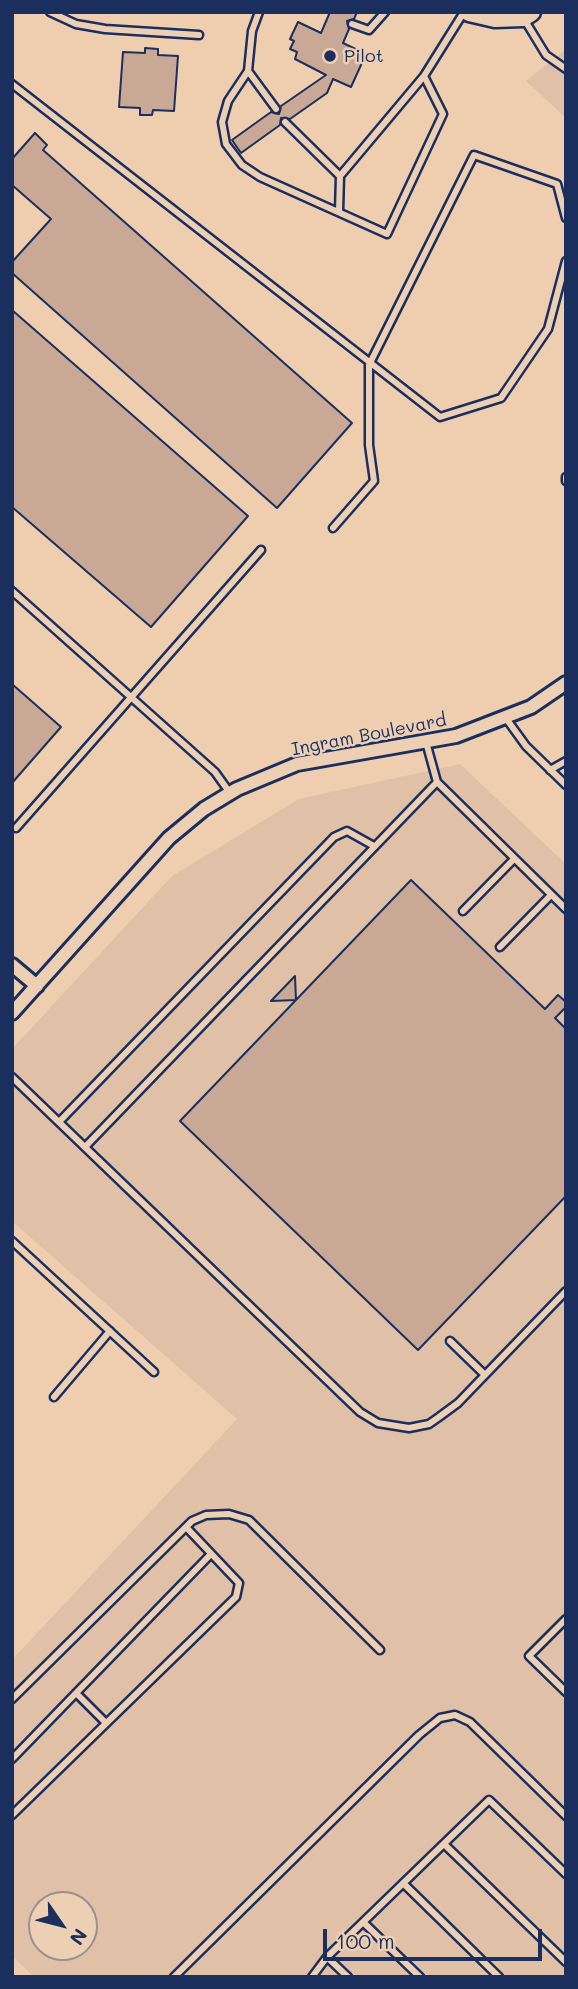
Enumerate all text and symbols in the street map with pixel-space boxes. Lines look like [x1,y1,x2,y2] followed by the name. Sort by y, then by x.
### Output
[344,45,384,67] place label: Pilot
[322,48,338,64] marker: Pilot
[290,709,448,761] street label: Ingram Boulevard
[28,1891,98,1961] north arrow
[326,1916,545,1960] scale bar
[65,1924,93,1950] text: N
[336,1927,395,1954] text: 100 m

